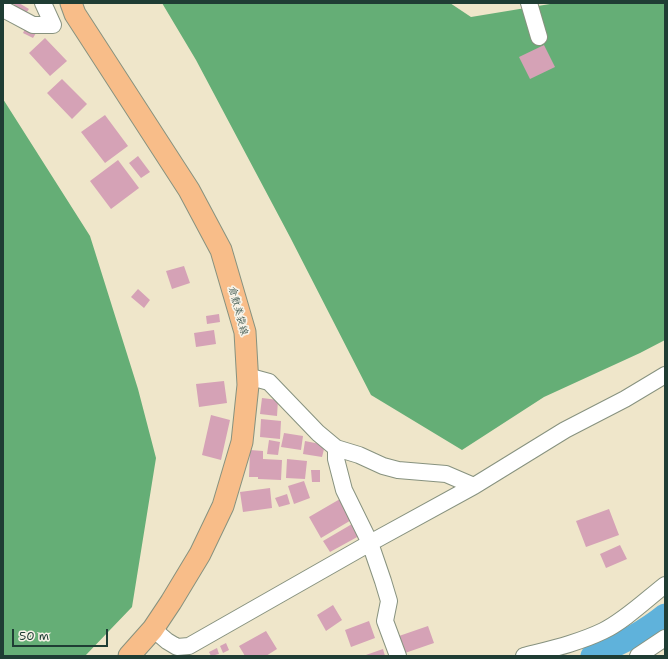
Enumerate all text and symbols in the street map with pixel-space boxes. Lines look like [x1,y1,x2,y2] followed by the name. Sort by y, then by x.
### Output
[226,285,250,337] street label: 倉敷美袋線
[14,621,110,647] scale bar
[19,628,49,644] text: 50 m

